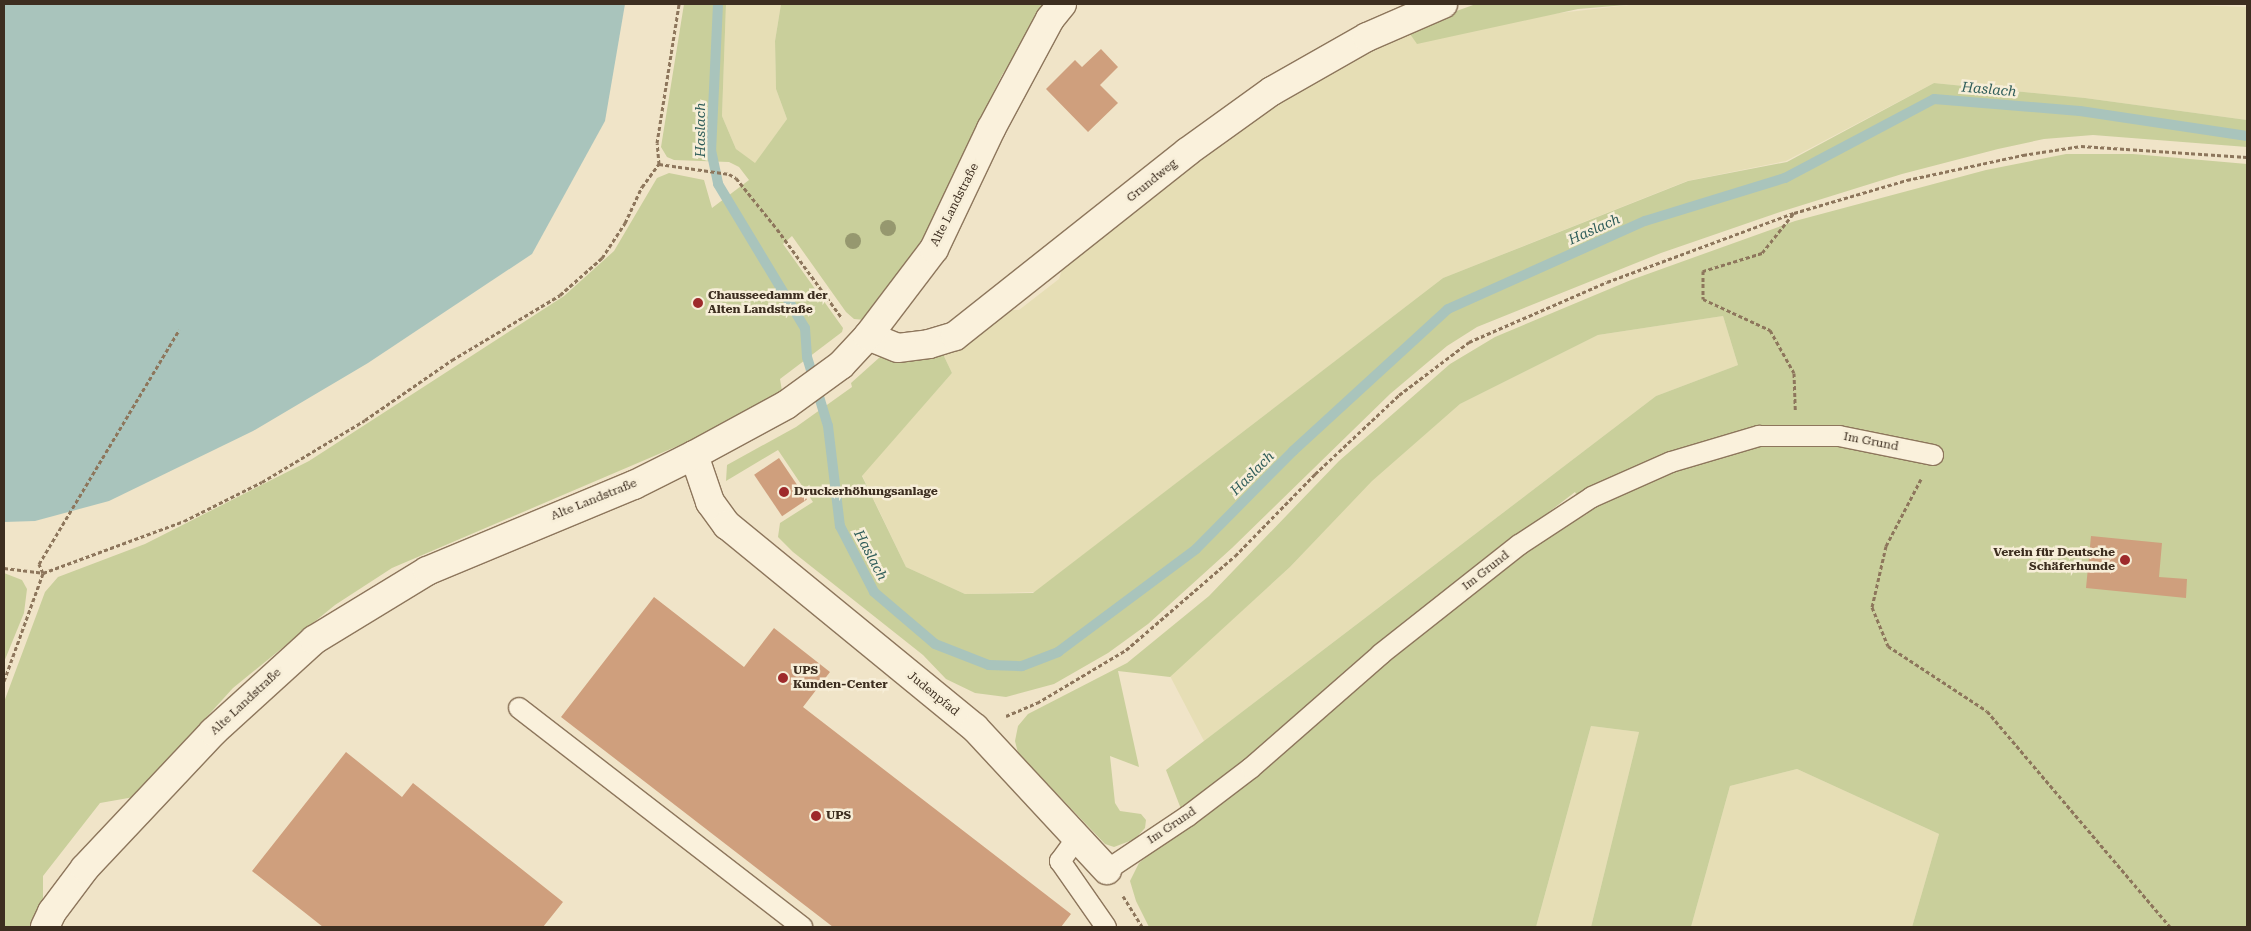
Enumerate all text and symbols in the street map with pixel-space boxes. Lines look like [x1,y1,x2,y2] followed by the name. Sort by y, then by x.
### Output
[1961,78,2017,100] water label: Haslach
[692,103,708,157] water label: Haslach
[1124,156,1180,206] street label: Grundweg
[928,161,982,249] street label: Alte Landstraße
[1565,210,1623,248] water label: Haslach
[708,289,828,317] place label: Chausseedamm der Alten Landstraße
[692,297,704,309] marker: Chausseedamm der Alten Landstraße
[1842,430,1900,454] street label: Im Grund
[1227,448,1277,498] water label: Haslach
[549,476,639,524] street label: Alte Landstraße
[794,485,938,499] place label: Druckerhöhungsanlage
[778,486,790,498] marker: Druckerhöhungsanlage
[851,527,891,583] water label: Haslach
[1993,546,2115,574] place label: Verein für Deutsche Schäferhunde
[1460,548,1512,594] street label: Im Grund
[2119,554,2131,566] marker: Verein für Deutsche Schäferhunde
[793,664,888,692] place label: UPS Kunden-Center
[208,666,284,738] street label: Alte Landstraße
[904,669,962,719] street label: Judenpfad
[777,672,789,684] marker: UPS Kunden-Center
[1145,804,1199,848] street label: Im Grund
[826,809,851,823] place label: UPS
[810,810,822,822] marker: UPS

